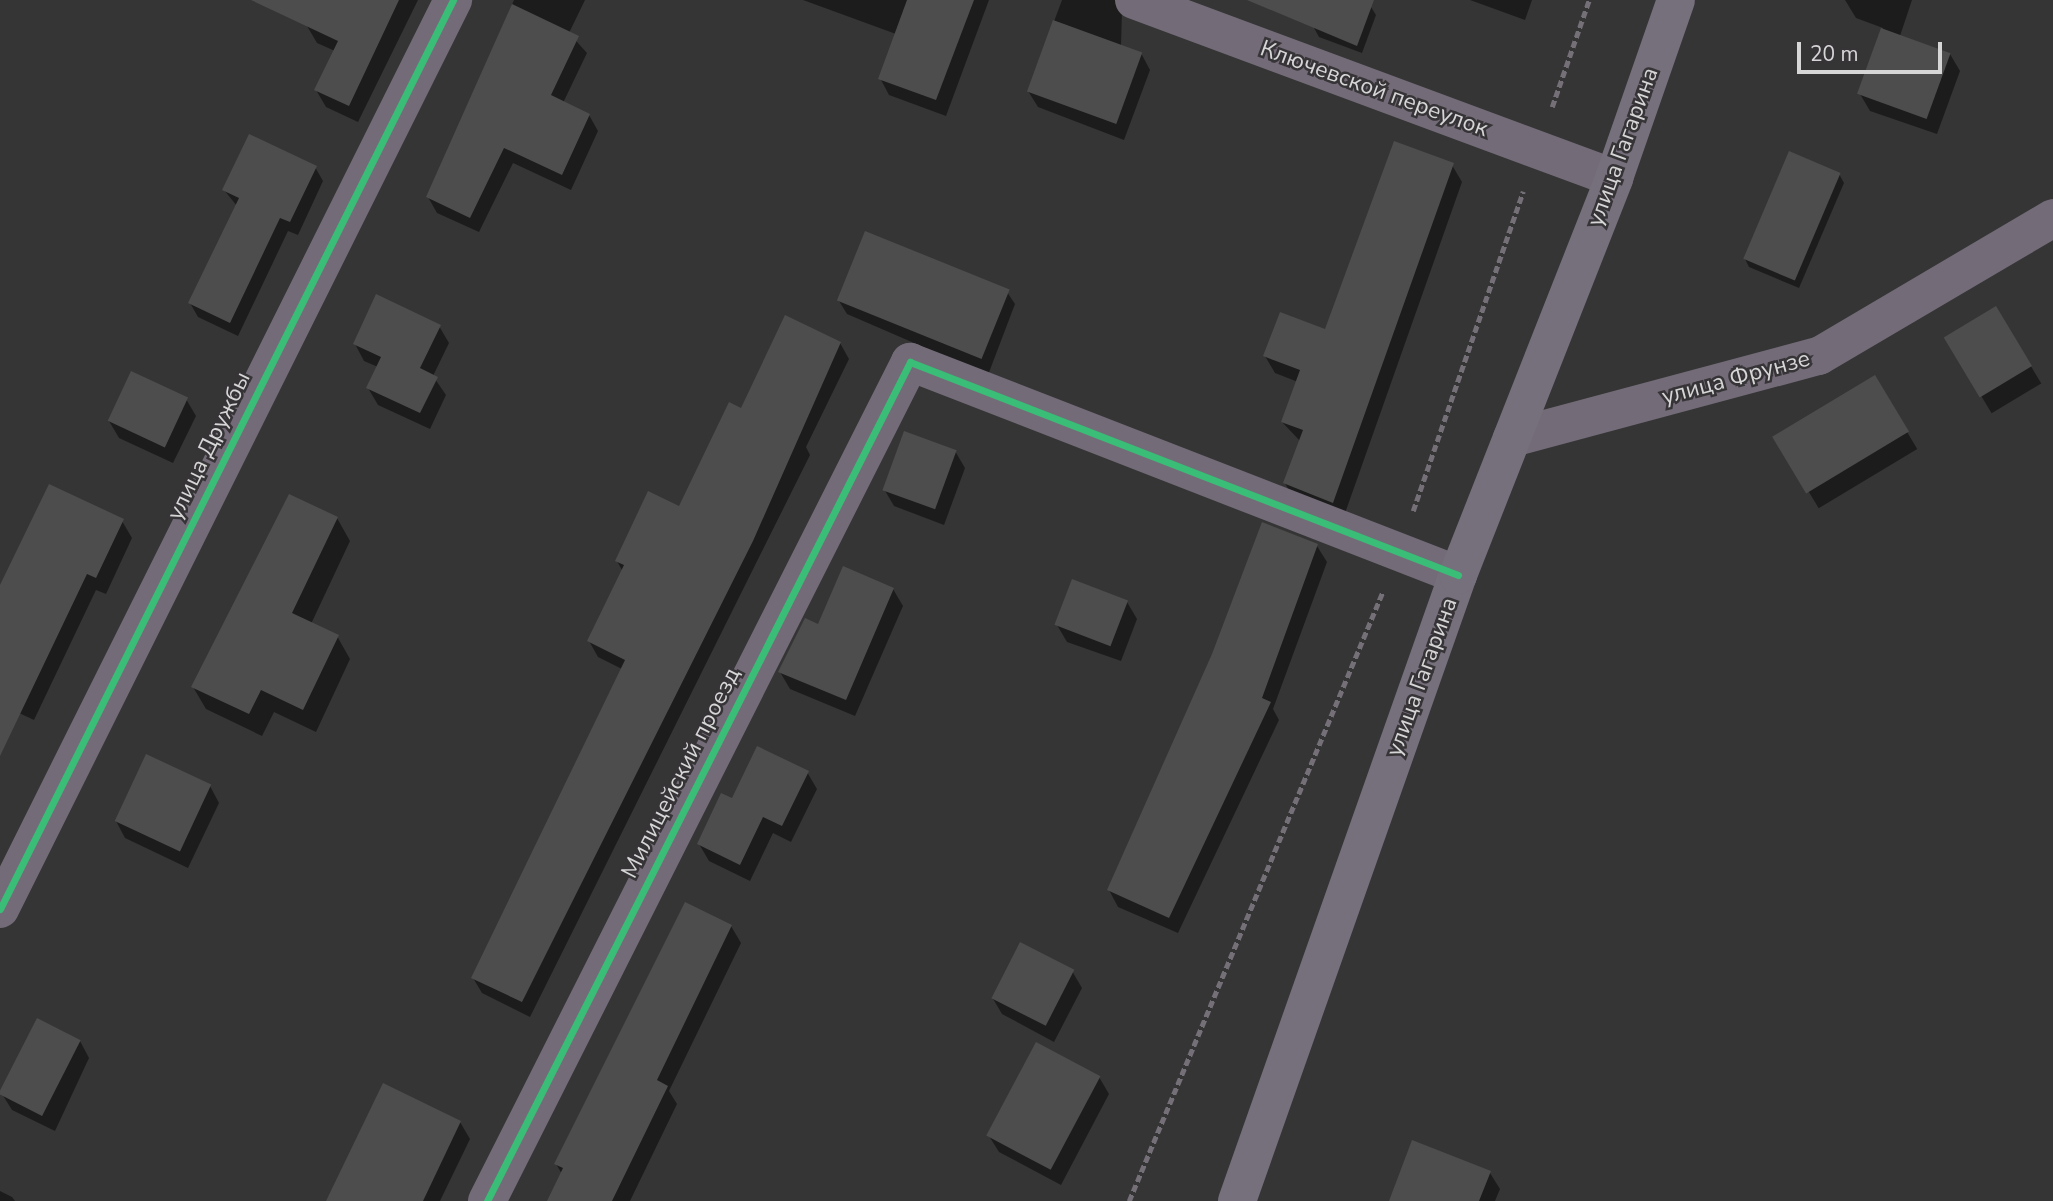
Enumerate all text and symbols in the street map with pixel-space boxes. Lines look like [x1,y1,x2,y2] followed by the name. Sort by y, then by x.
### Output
[1801,28,1946,72] scale bar
[1256,35,1492,143] street label: Ключевской переулок
[1810,40,1859,68] text: 20 m
[1581,64,1665,230] street label: улица Гагарина
[1659,345,1813,411] street label: улица Фрунзе
[161,367,257,525] street label: улица Дружбы
[1380,594,1464,760] street label: улица Гагарина
[616,663,746,883] street label: Милицейский проезд

